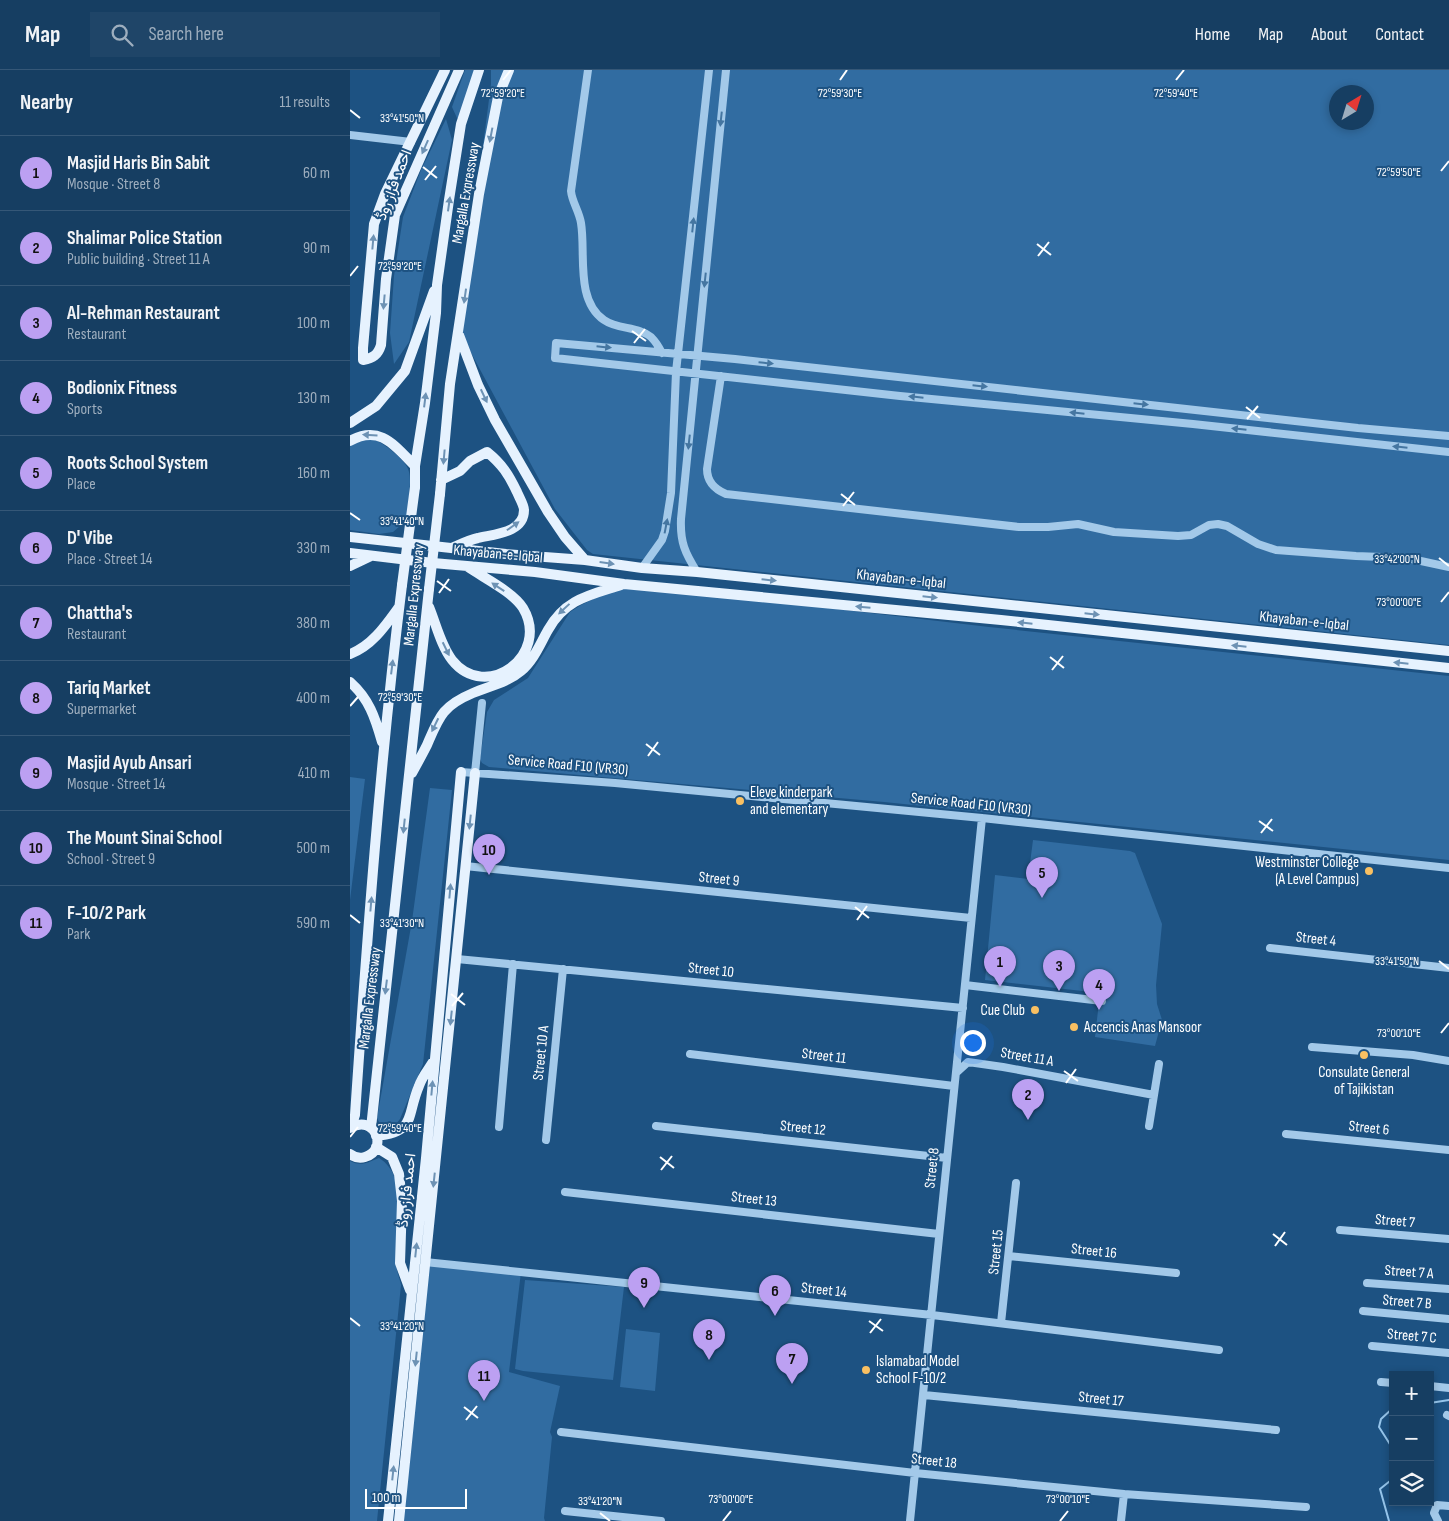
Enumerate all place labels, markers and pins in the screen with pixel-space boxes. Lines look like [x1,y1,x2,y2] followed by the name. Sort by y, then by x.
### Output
[750,783,833,819] place label: Eleve kinderpark and elementary
[734,795,746,807] marker: Eleve kinderpark and elementary
[473,834,505,875] pin: 10
[1255,853,1359,889] place label: Westminster College (A Level Campus)
[1026,857,1058,898] pin: 5
[1363,865,1375,877] marker: Westminster College (A Level Campus)
[984,946,1016,987] pin: 1
[1043,950,1075,991] pin: 3
[1083,969,1115,1010] pin: 4
[981,1001,1025,1020] place label: Cue Club
[1029,1004,1041,1016] marker: Cue Club
[1083,1018,1202,1037] place label: Accencis Anas Mansoor
[1068,1021,1080,1033] marker: Accencis Anas Mansoor
[1358,1049,1370,1061] marker: Consulate General of Tajikistan
[1318,1063,1410,1099] place label: Consulate General of Tajikistan
[1012,1079,1044,1120] pin: 2
[628,1267,660,1308] pin: 9
[759,1275,791,1316] pin: 6
[693,1319,725,1360] pin: 8
[776,1343,808,1384] pin: 7
[876,1352,959,1388] place label: Islamabad Model School F-10/2
[468,1360,500,1401] pin: 11
[860,1364,872,1376] marker: Islamabad Model School F-10/2

